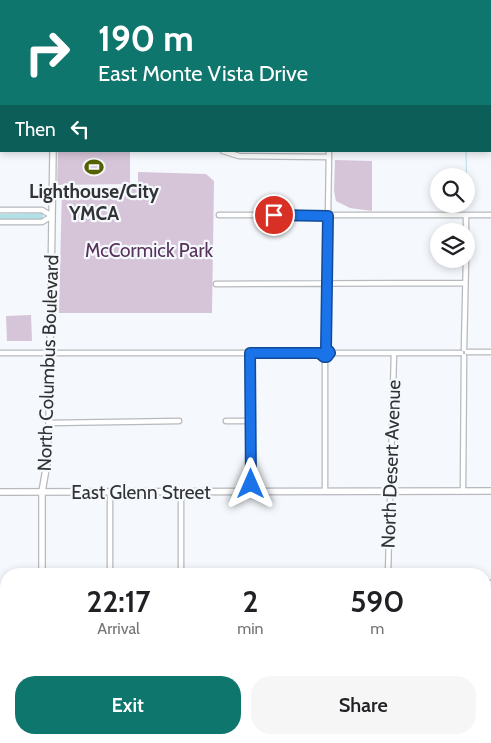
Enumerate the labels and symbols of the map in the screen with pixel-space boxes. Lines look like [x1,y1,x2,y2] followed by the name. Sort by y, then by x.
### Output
[83,156,105,178] sports icon: Lighthouse/City YMCA
[29,180,160,225] place label: Lighthouse/City YMCA
[253,194,295,236] pin
[85,239,213,262] park label: McCormick Park
[33,254,63,472] street label: North Columbus Boulevard
[377,379,405,549] street label: North Desert Avenue
[224,457,276,509] position arrow
[71,481,211,504] street label: East Glenn Street

